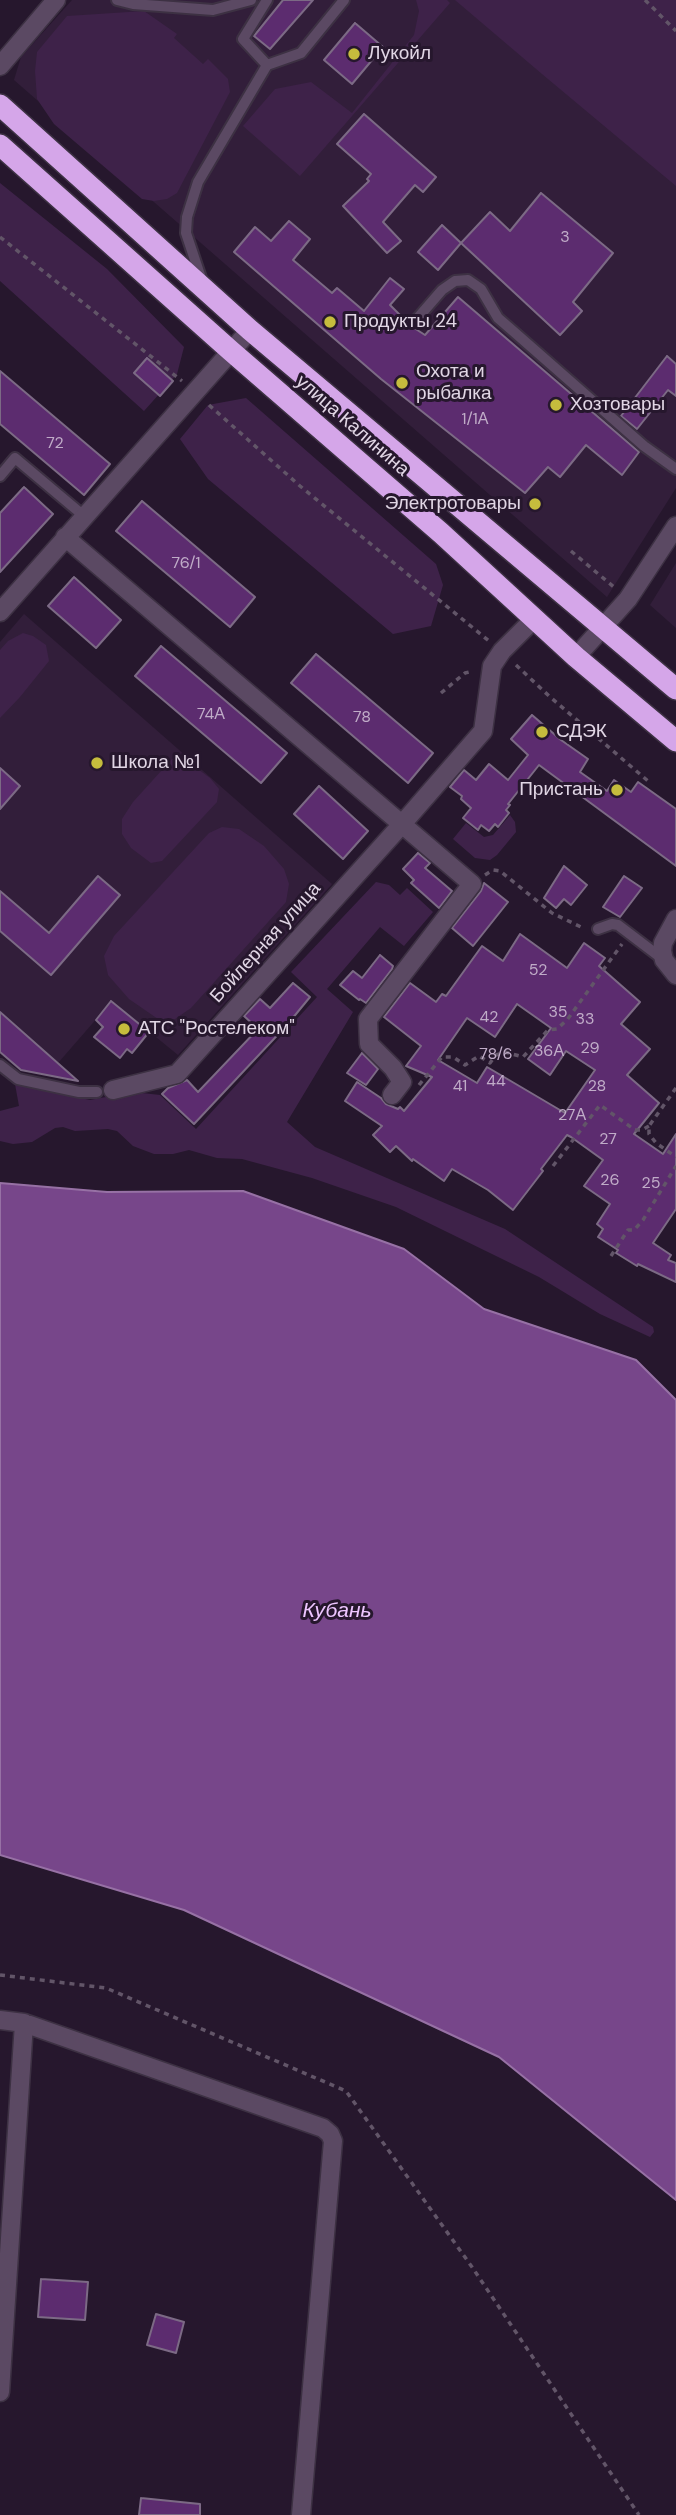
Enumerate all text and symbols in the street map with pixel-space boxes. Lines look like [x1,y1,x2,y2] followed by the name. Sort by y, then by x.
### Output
[368,43,431,65] place label: Лукойл
[346,46,362,62] marker: Лукойл
[560,228,570,248] house number: 3
[344,311,457,333] place label: Продукты 24
[322,314,338,330] marker: Продукты 24
[416,361,492,405] place label: Охота и рыбалка
[291,371,413,481] street label: улица Калинина
[394,375,410,391] marker: Охота и рыбалка
[570,394,665,416] place label: Хозтовары
[548,397,564,413] marker: Хозтовары
[462,410,488,430] house number: 1/1А
[46,434,64,454] house number: 72
[385,493,521,515] place label: Электротовары
[527,496,543,512] marker: Электротовары
[172,554,200,574] house number: 76/1
[197,705,225,725] house number: 74А
[353,708,371,728] house number: 78
[556,721,607,743] place label: СДЭК
[534,724,550,740] marker: СДЭК
[111,752,200,774] place label: Школа №1
[89,755,105,771] marker: Школа №1
[519,779,603,801] place label: Пристань
[609,782,625,798] marker: Пристань
[206,878,326,1008] street label: Бойлерная улица
[529,961,547,981] house number: 52
[548,1003,568,1023] house number: 35
[480,1008,498,1028] house number: 42
[576,1010,594,1030] house number: 33
[138,1018,295,1040] place label: АТС "Ростелеком"
[116,1021,132,1037] marker: АТС "Ростелеком"
[580,1039,600,1059] house number: 29
[534,1042,564,1062] house number: 36А
[479,1045,513,1065] house number: 78/6
[486,1072,506,1092] house number: 44
[453,1077,467,1097] house number: 41
[588,1077,606,1097] house number: 28
[558,1106,586,1126] house number: 27А
[599,1130,617,1150] house number: 27
[600,1171,620,1191] house number: 26
[642,1174,660,1194] house number: 25
[302,1598,372,1624] water label: Кубань

